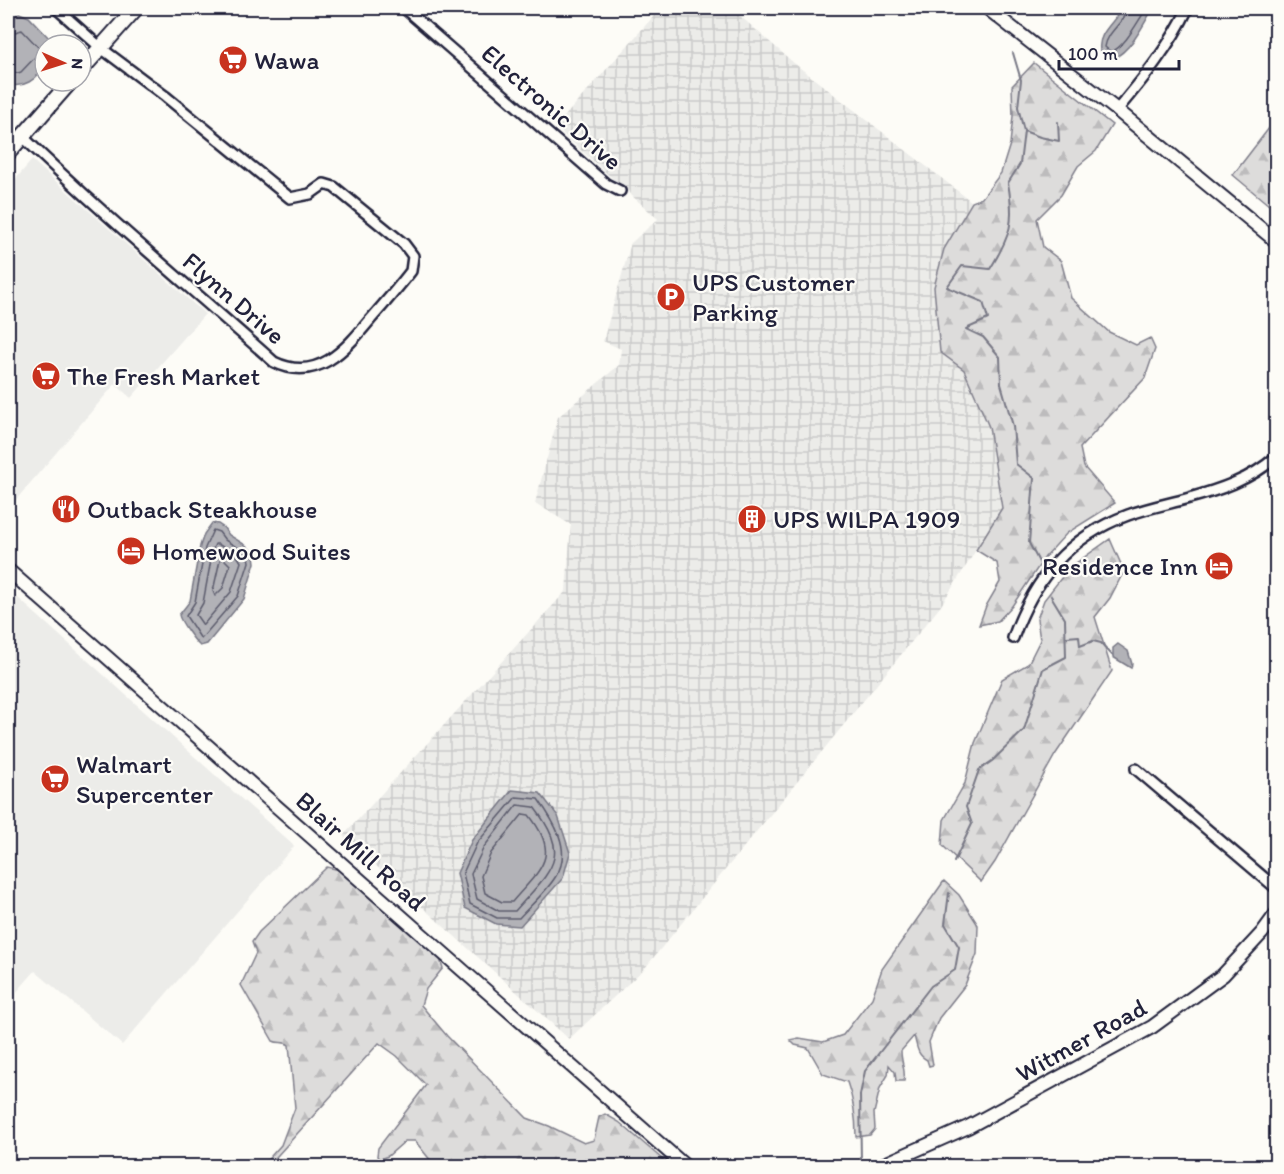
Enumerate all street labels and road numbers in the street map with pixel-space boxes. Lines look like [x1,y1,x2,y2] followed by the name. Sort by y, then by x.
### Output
[475,37,629,177] street label: Electronic Drive
[176,245,292,351] street label: Flynn Drive
[289,784,433,918] street label: Blair Mill Road
[1010,991,1153,1089] street label: Witmer Road

